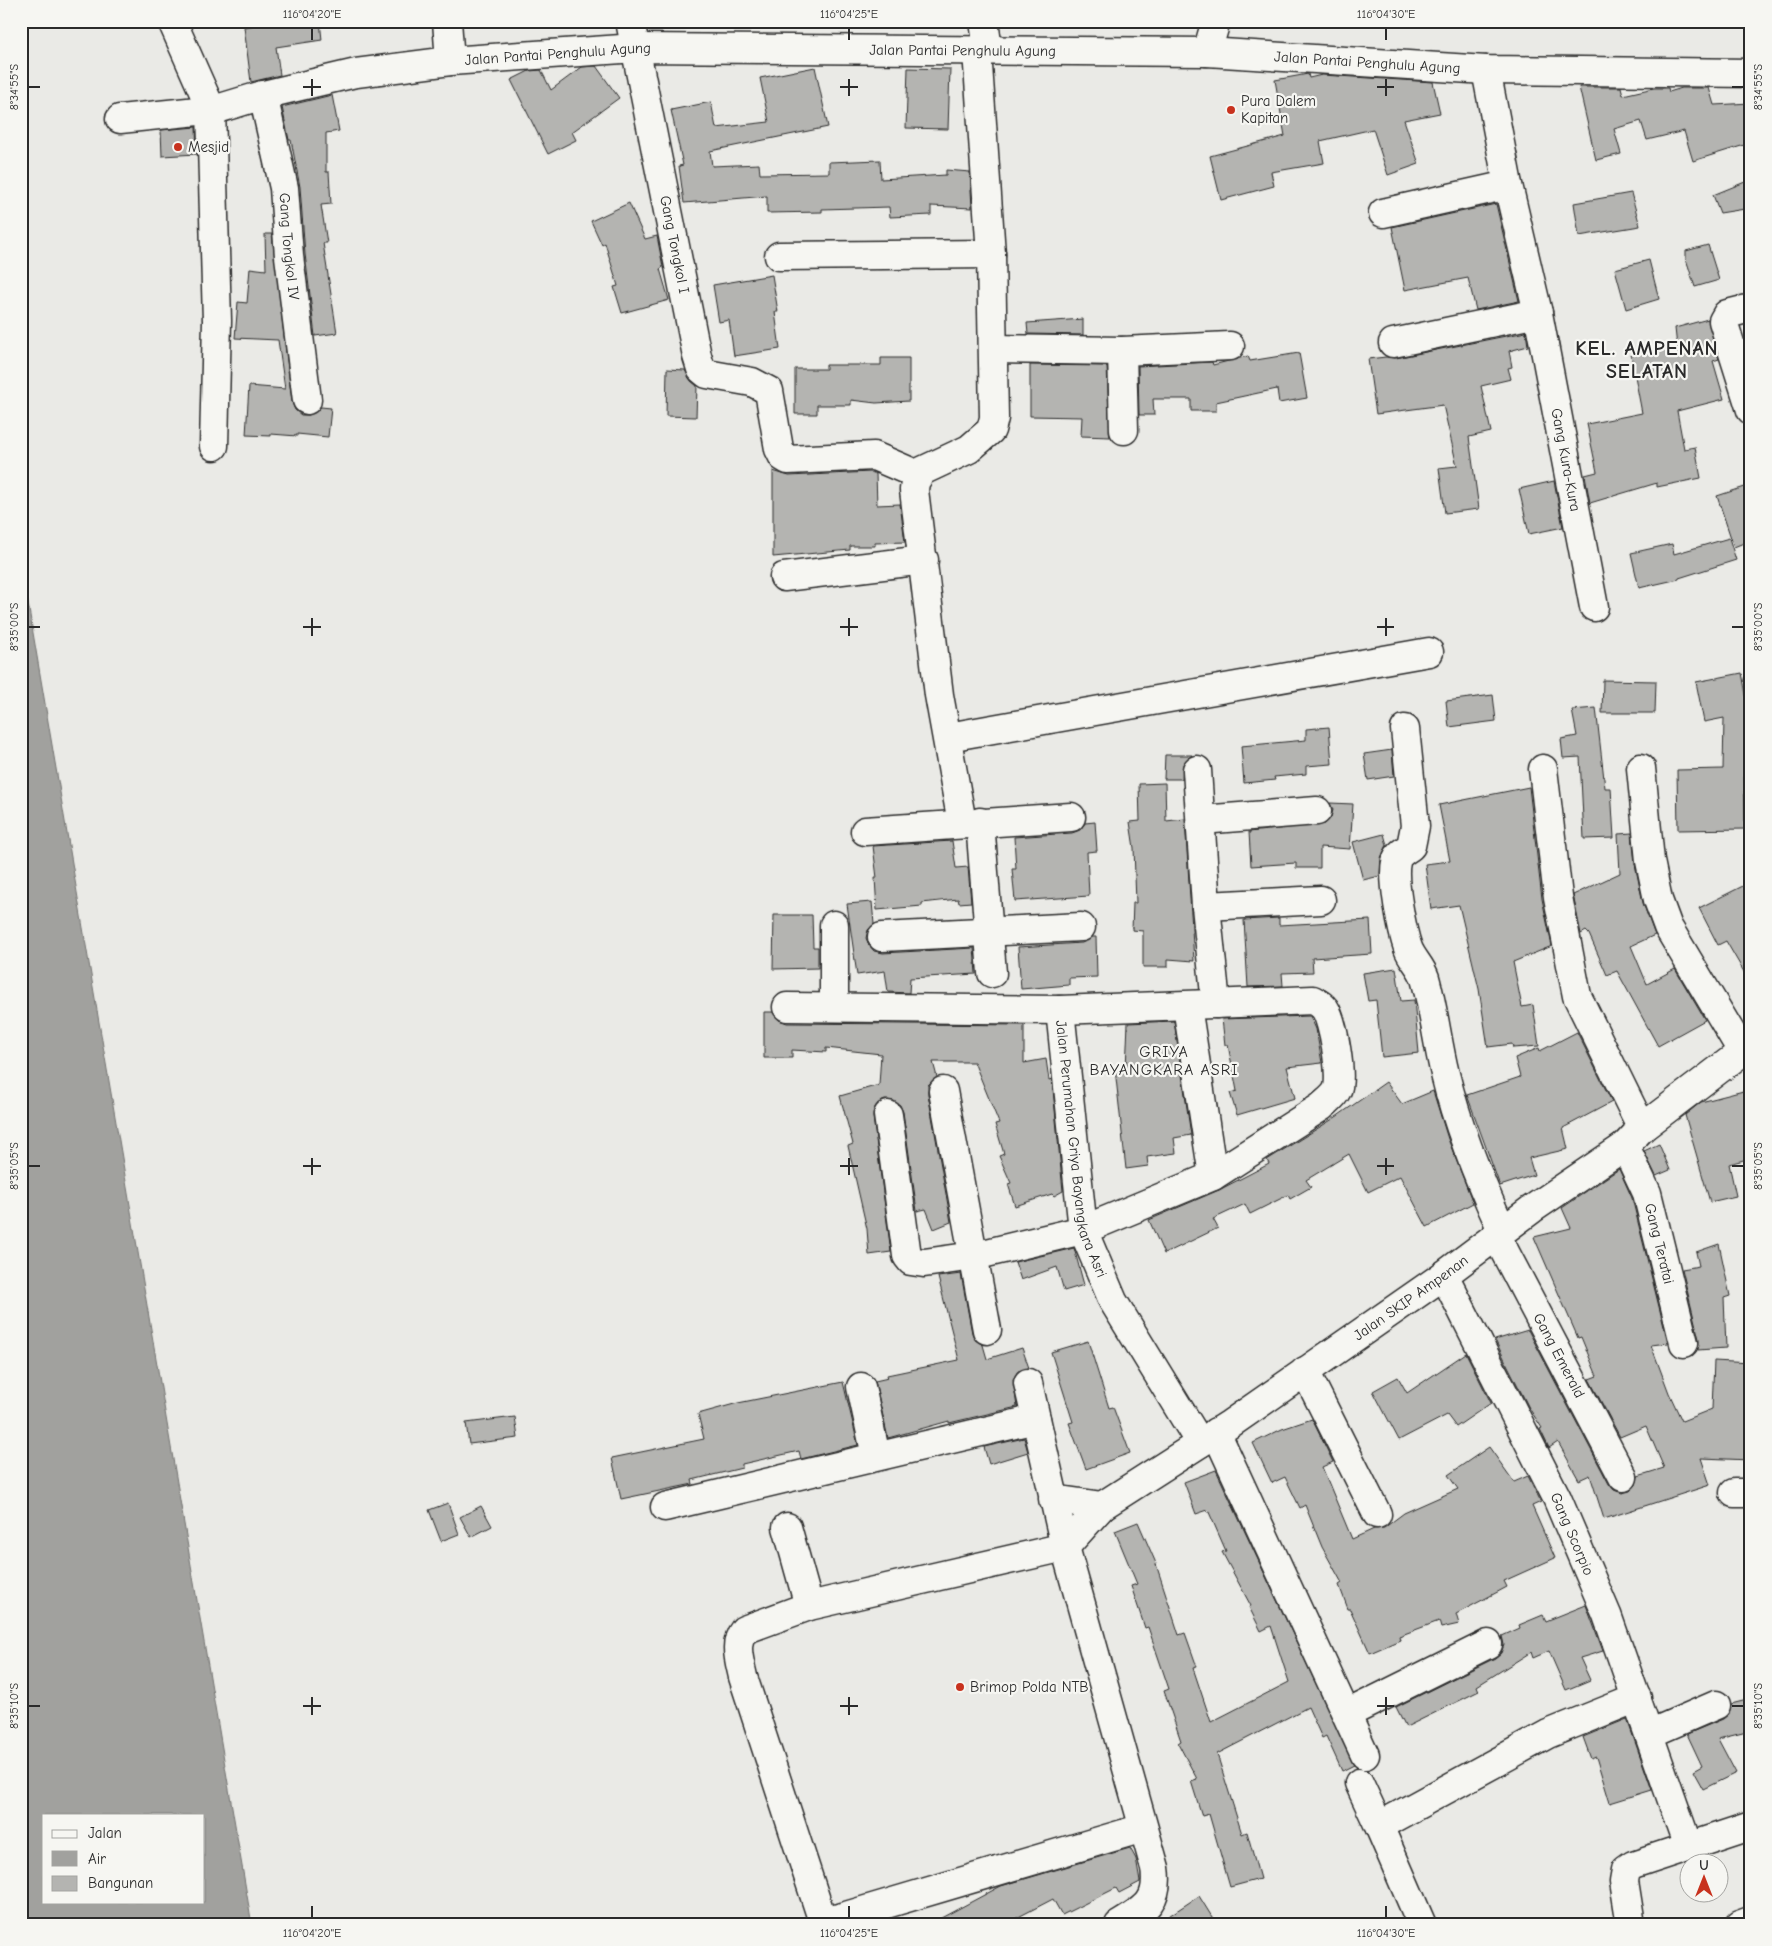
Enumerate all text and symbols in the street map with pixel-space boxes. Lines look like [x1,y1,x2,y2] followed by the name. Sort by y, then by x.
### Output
[283,7,341,21] text: 116°04'20"E
[820,7,878,21] text: 116°04'25"E
[1357,7,1415,21] text: 116°04'30"E
[464,39,651,69] street label: Jalan Pantai Penghulu Agung
[869,41,1056,60] street label: Jalan Pantai Penghulu Agung
[1274,47,1461,77] street label: Jalan Pantai Penghulu Agung
[7,63,21,110] text: 8°34'55"S
[1751,63,1765,110] text: 8°34'55"S
[1241,92,1316,127] place label: Pura Dalem Kapitan
[1225,104,1237,116] marker: Pura Dalem Kapitan
[188,138,229,156] place label: Mesjid
[172,141,184,153] marker: Mesjid
[275,192,303,301] street label: Gang Tongkol IV
[656,194,693,295] street label: Gang Tongkol I
[1575,337,1719,383] district label: KEL. AMPENAN SELATAN
[1547,407,1585,513] street label: Gang Kura-Kura
[7,602,21,651] text: 8°35'00"S
[1751,602,1765,651] text: 8°35'00"S
[1052,1019,1111,1280] street label: Jalan Perumahan Griya Bayangkara Asri
[1090,1043,1238,1079] district label: GRIYA BAYANGKARA ASRI
[7,1142,21,1190] text: 8°35'05"S
[1751,1142,1765,1190] text: 8°35'05"S
[1641,1201,1678,1286] street label: Gang Teratai
[1350,1251,1472,1344] street label: Jalan SKIP Ampenan
[1530,1310,1589,1401] street label: Gang Emerald
[1547,1490,1598,1578] street label: Gang Scorpio
[970,1678,1089,1696] place label: Brimop Polda NTB
[954,1681,966,1693] marker: Brimop Polda NTB
[7,1683,21,1729] text: 8°35'10"S
[1751,1683,1765,1729] text: 8°35'10"S
[42,1814,205,1904] legend
[88,1824,122,1842] text: Jalan
[88,1850,106,1868] text: Air
[1680,1854,1730,1904] north arrow
[1699,1857,1709,1874] text: U
[88,1874,153,1892] text: Bangunan
[283,1926,341,1940] text: 116°04'20"E
[820,1926,878,1940] text: 116°04'25"E
[1357,1926,1415,1940] text: 116°04'30"E

